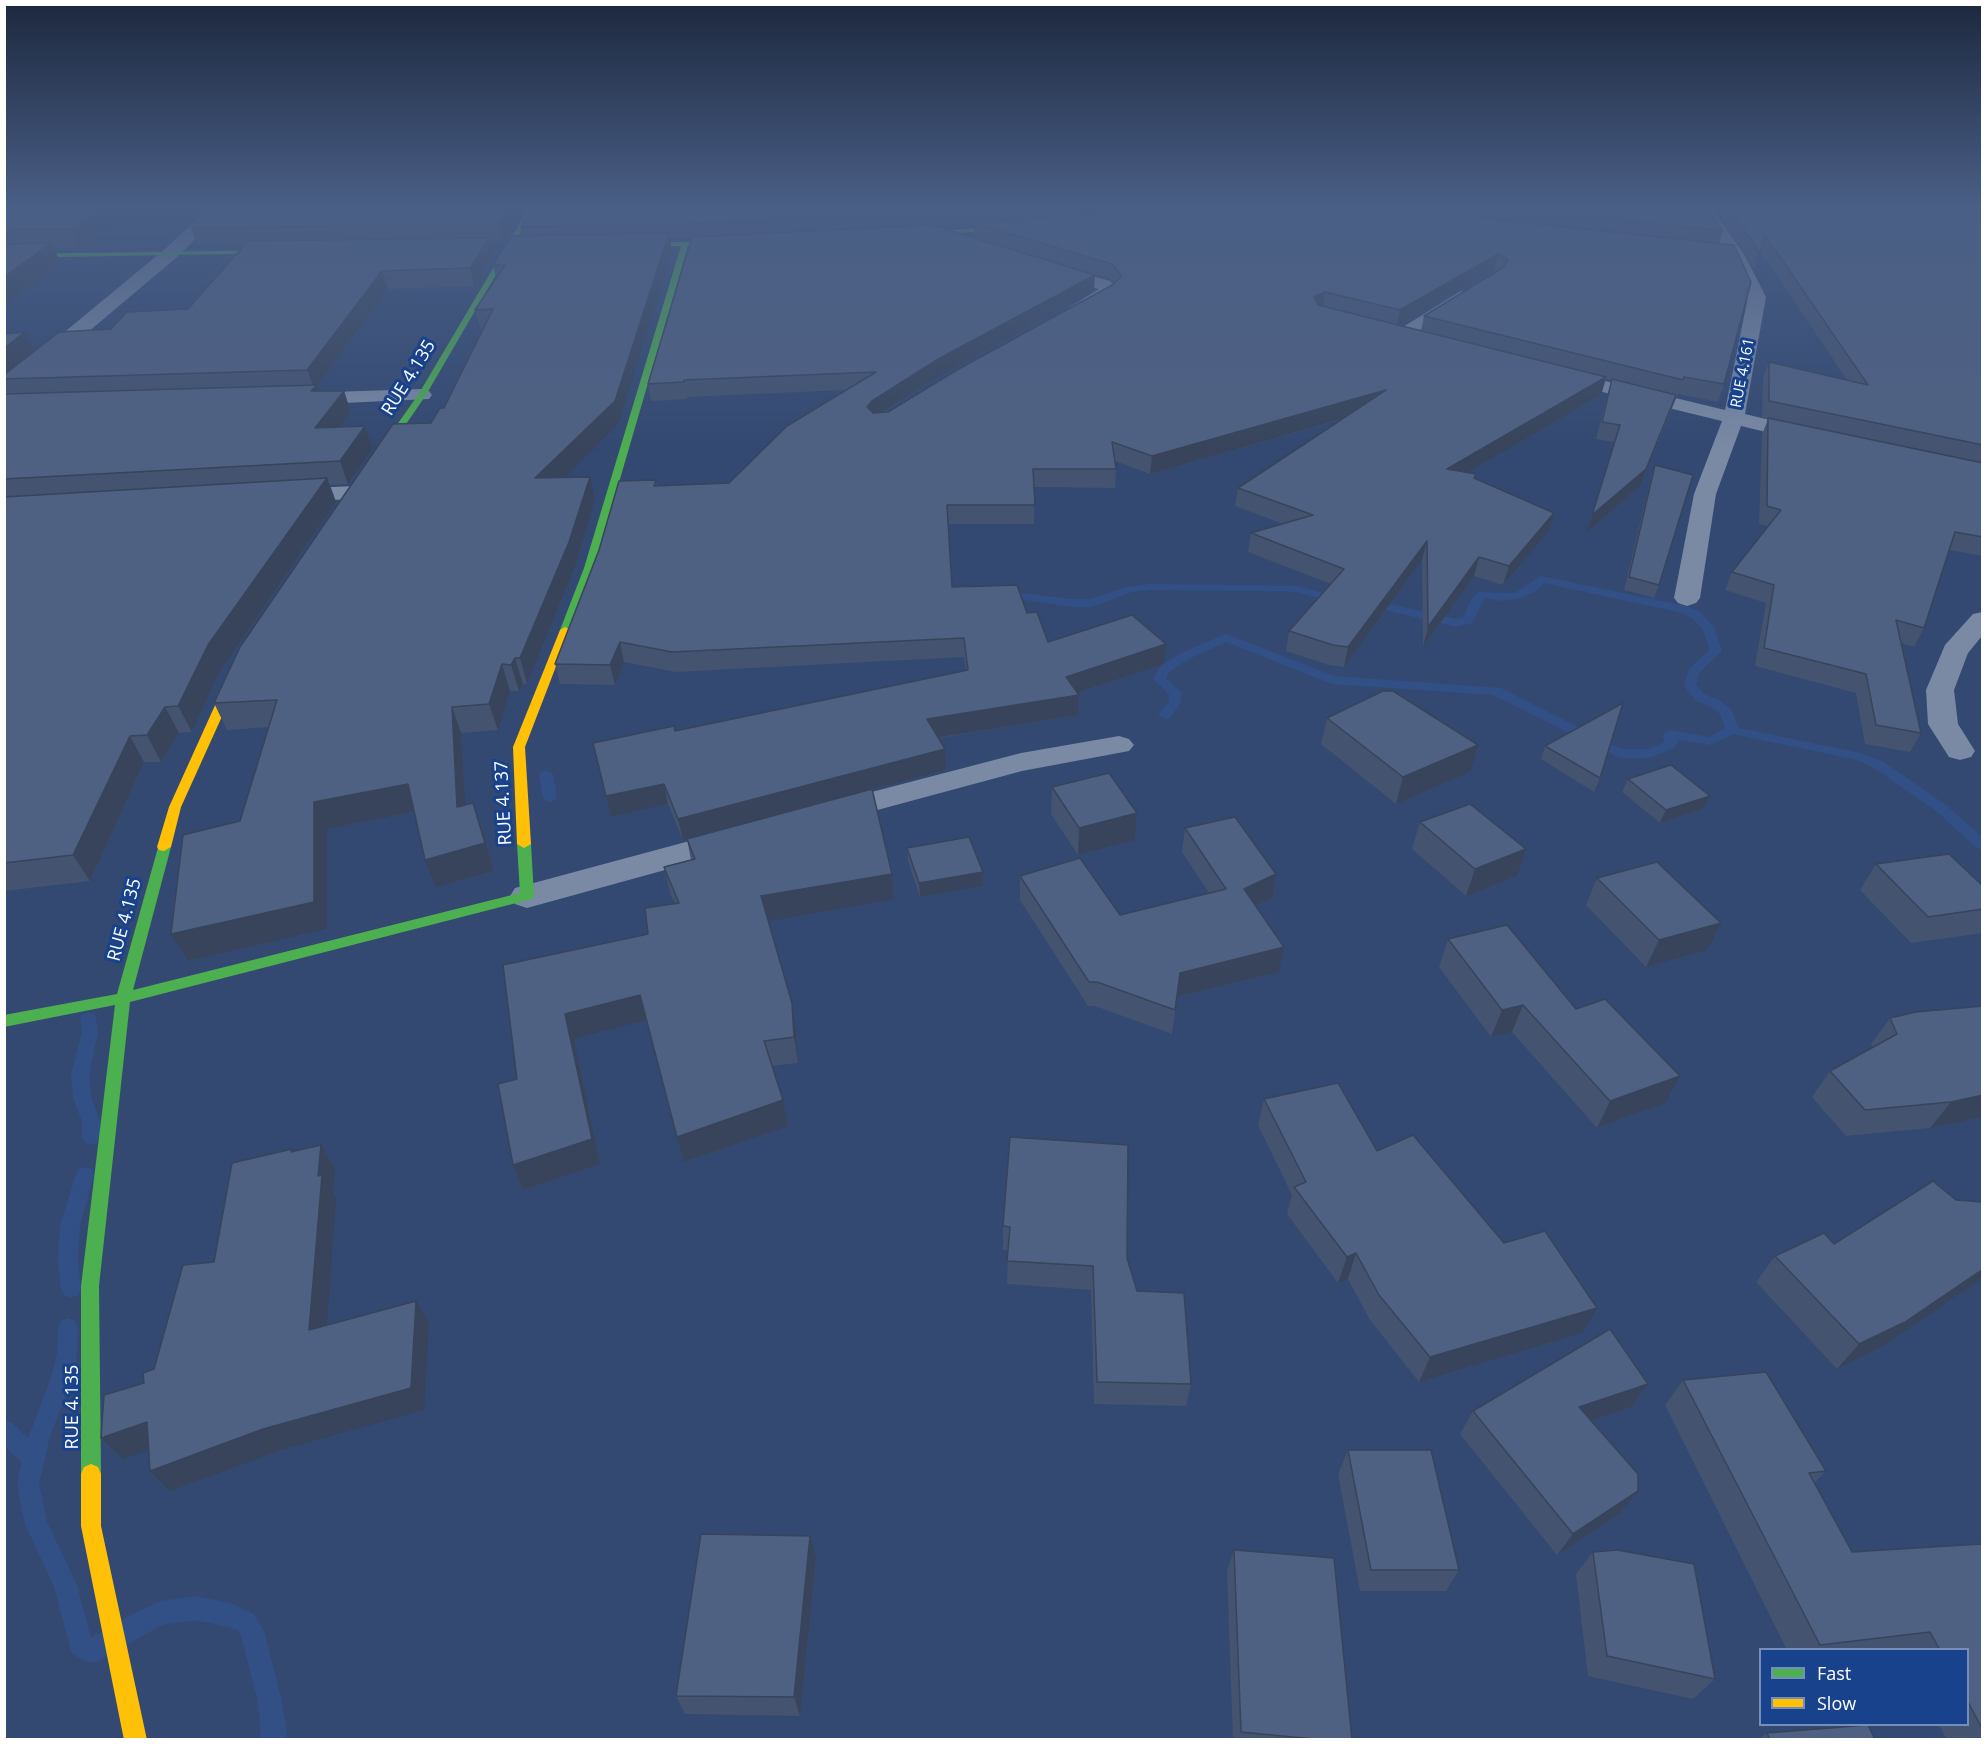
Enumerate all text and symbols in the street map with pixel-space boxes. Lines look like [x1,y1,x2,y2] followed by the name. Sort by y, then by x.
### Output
[377,336,441,420] street label: RUE 4.135
[1727,337,1759,409] street label: RUE 4.161
[491,760,517,846] street label: RUE 4.137
[104,876,146,964] street label: RUE 4.135
[62,1365,84,1449] street label: RUE 4.135
[1759,1648,1969,1726] legend
[1817,1661,1851,1685] text: Fast
[1817,1691,1856,1715] text: Slow

